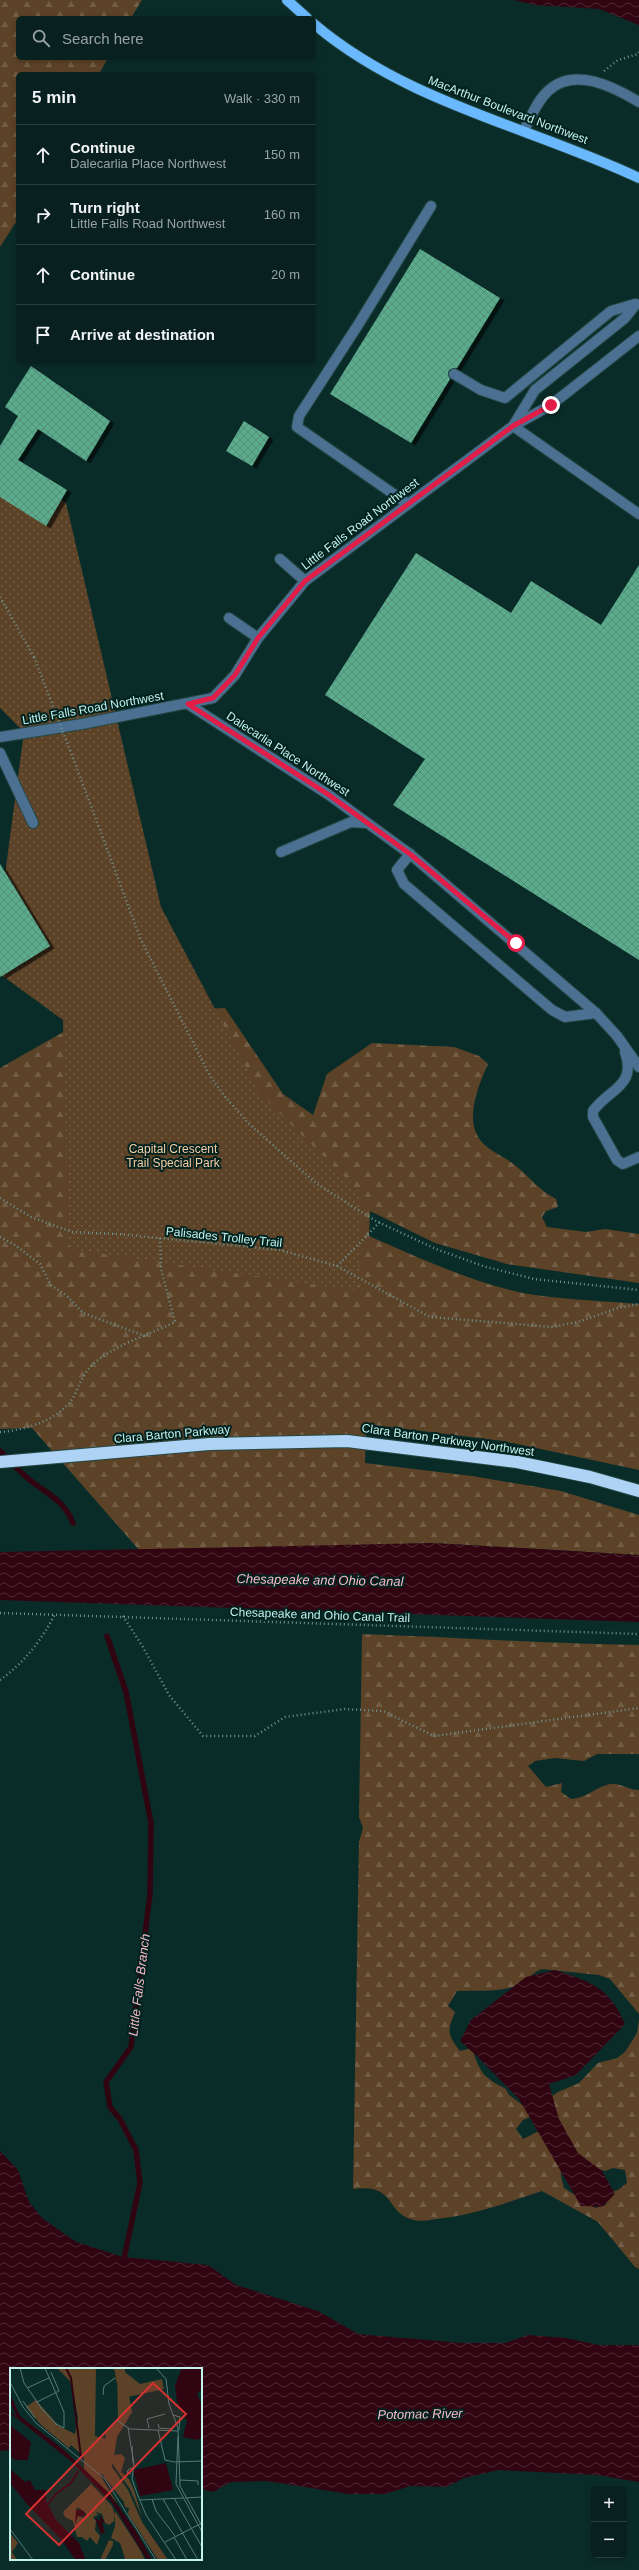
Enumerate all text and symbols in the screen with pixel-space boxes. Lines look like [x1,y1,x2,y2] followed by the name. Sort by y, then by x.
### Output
[16,16,316,60] search box
[30,27,52,49] icon: search
[62,30,144,47] text: Search here
[426,73,591,147] street label: MacArthur Boulevard Northwest
[32,88,76,107] text: 5 min
[224,91,300,106] text: Walk · 330 m
[70,139,135,156] text: Continue
[32,144,54,166] icon: ahead
[264,147,300,162] text: 150 m
[70,156,226,171] text: Dalecarlia Place Northwest
[70,199,140,216] text: Turn right
[32,204,54,226] icon: right
[264,207,300,222] text: 160 m
[70,216,225,231] text: Little Falls Road Northwest
[32,264,54,286] icon: ahead
[70,266,135,283] text: Continue
[271,267,300,282] text: 20 m
[32,324,54,346] icon: arrive
[70,326,215,343] text: Arrive at destination
[542,396,560,414] route end
[299,475,422,573] street label: Little Falls Road Northwest
[21,689,165,727] street label: Little Falls Road Northwest
[224,709,353,799] street label: Dalecarlia Place Northwest
[507,934,525,952] route start
[126,1142,221,1170] park label: Capital Crescent Trail Special Park
[165,1224,283,1250] street label: Palisades Trolley Trail
[361,1421,536,1459] street label: Clara Barton Parkway Northwest
[113,1422,231,1446] street label: Clara Barton Parkway
[236,1571,405,1589] water label: Chesapeake and Ohio Canal
[230,1605,410,1625] street label: Chesapeake and Ohio Canal Trail
[125,1933,153,2037] water label: Little Falls Branch
[10,2368,202,2560] inset map
[377,2406,463,2422] water label: Potomac River
[591,2486,627,2558] map controls
[591,2486,627,2522] button: +
[591,2522,627,2558] button: −

